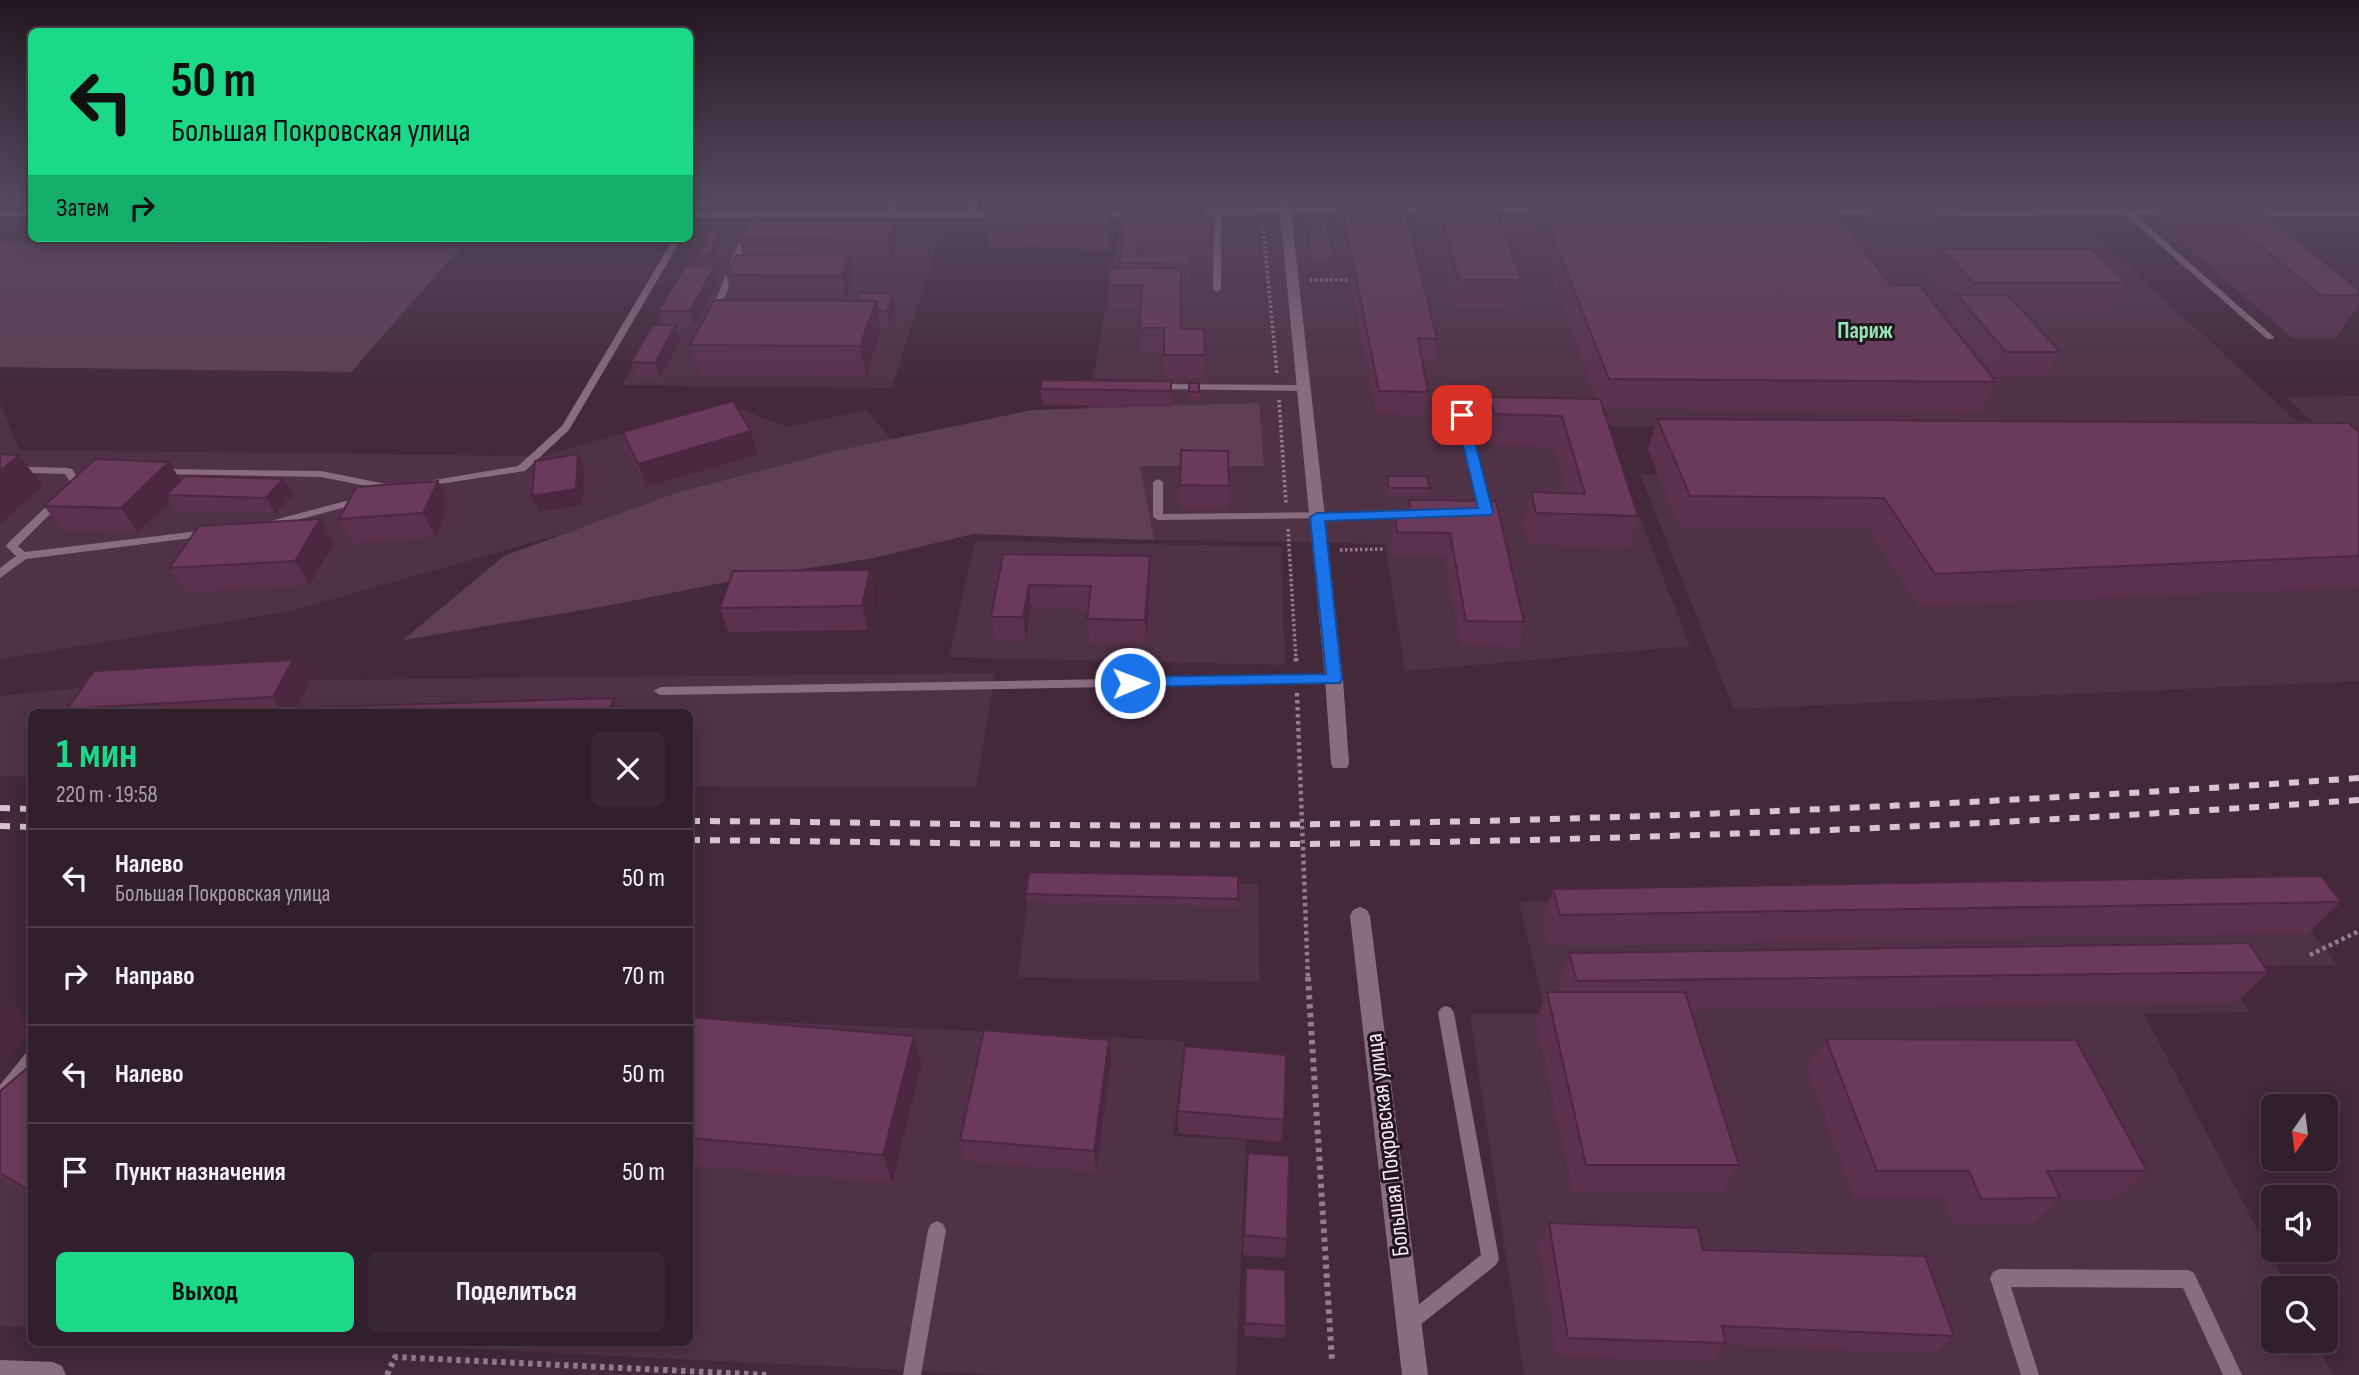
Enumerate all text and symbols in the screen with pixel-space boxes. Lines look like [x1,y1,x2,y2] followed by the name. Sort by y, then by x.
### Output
[171,52,256,111] text: 50 m
[56,56,147,147] icon: left
[171,112,471,151] text: Большая Покровская улица
[123,189,161,227] icon: right
[56,193,109,224] text: Затем
[1837,317,1893,345] district label: Париж
[1432,385,1492,445] pin
[1443,396,1481,434] icon: arrive
[1093,646,1167,720] position arrow
[56,729,137,780] text: 1 мин
[591,732,665,806] button: close
[56,781,157,809] text: 220 m · 19:58
[115,849,184,880] text: Налево
[56,859,94,897] icon: left
[622,863,665,894] text: 50 m
[115,880,330,908] text: Большая Покровская улица
[56,957,94,995] icon: right
[115,961,194,992] text: Направо
[622,961,665,992] text: 70 m
[1359,1032,1416,1258] street label: Большая Покровская улица
[56,1055,94,1093] icon: left
[115,1059,184,1090] text: Налево
[622,1059,665,1090] text: 50 m
[2261,1094,2338,1171] north arrow
[2261,1094,2338,1353] map controls
[56,1153,94,1191] icon: arrive
[115,1157,286,1188] text: Пункт назначения
[622,1157,665,1188] text: 50 m
[2261,1185,2338,1262] button: sound
[56,1252,354,1332] button: Выход
[368,1252,665,1332] button: Поделиться
[2261,1276,2338,1353] button: search

